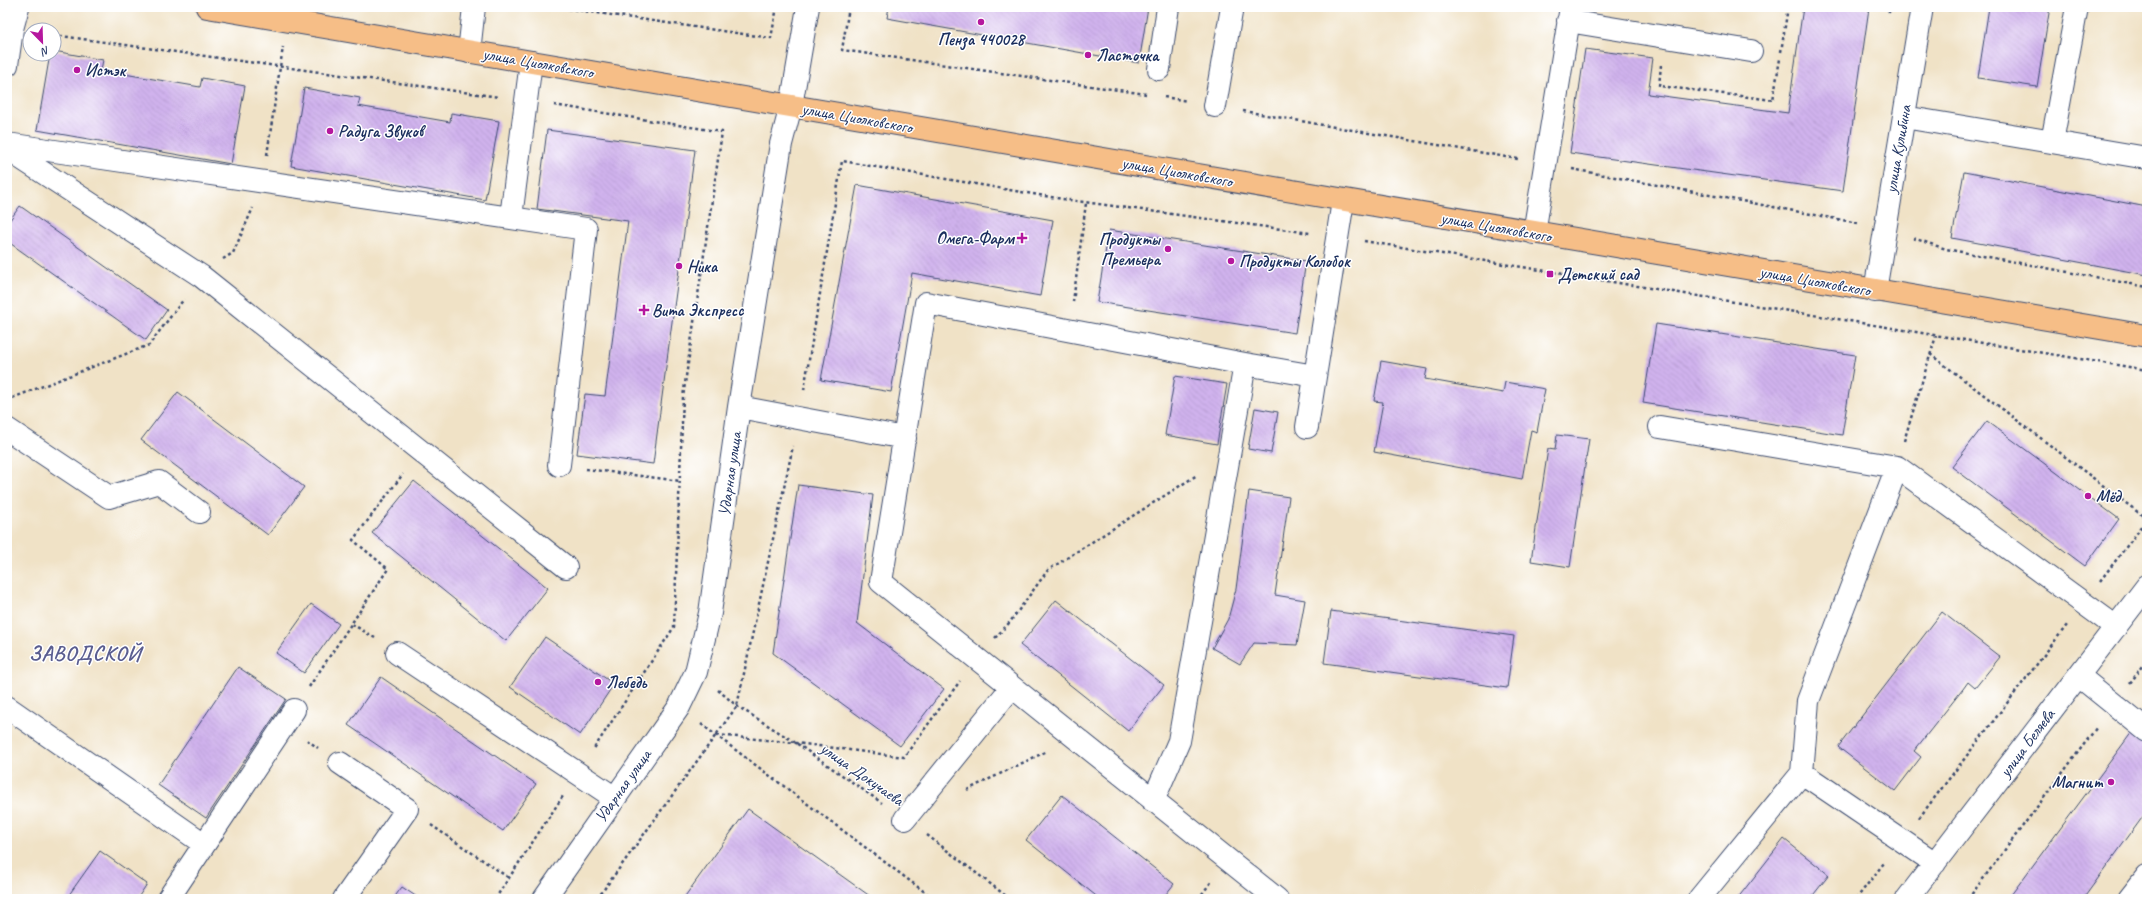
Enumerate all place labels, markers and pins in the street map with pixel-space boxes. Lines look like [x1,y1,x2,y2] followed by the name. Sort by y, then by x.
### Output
[976,17,986,27] marker: Пенза 440028
[938,29,1027,51] place label: Пенза 440028
[1096,45,1160,66] place label: Ласточка
[1083,50,1093,60] marker: Ласточка
[85,60,127,81] place label: Истэк
[72,65,82,75] marker: Истэк
[338,121,427,142] place label: Радуга Звуков
[325,126,335,136] marker: Радуга Звуков
[936,228,1015,249] place label: Омега-Фарм
[1099,229,1162,270] place label: Продукты Премьера
[1017,233,1027,243] marker: Омега-Фарм
[1163,244,1173,254] marker: Продукты Премьера
[1239,251,1351,272] place label: Продукты Колобок
[687,256,719,277] place label: Ника
[1226,256,1236,266] marker: Продукты Колобок
[674,261,684,271] marker: Ника
[1558,264,1641,285] place label: Детский сад
[1545,269,1555,279] marker: Детский сад
[652,300,744,321] place label: Вита Экспресс
[639,305,649,315] marker: Вита Экспресс
[2096,486,2123,507] place label: Мёд
[2083,491,2093,501] marker: Мёд
[606,672,648,693] place label: Лебедь
[593,677,603,687] marker: Лебедь
[2052,772,2104,793] place label: Магнит
[2106,777,2116,787] marker: Магнит

